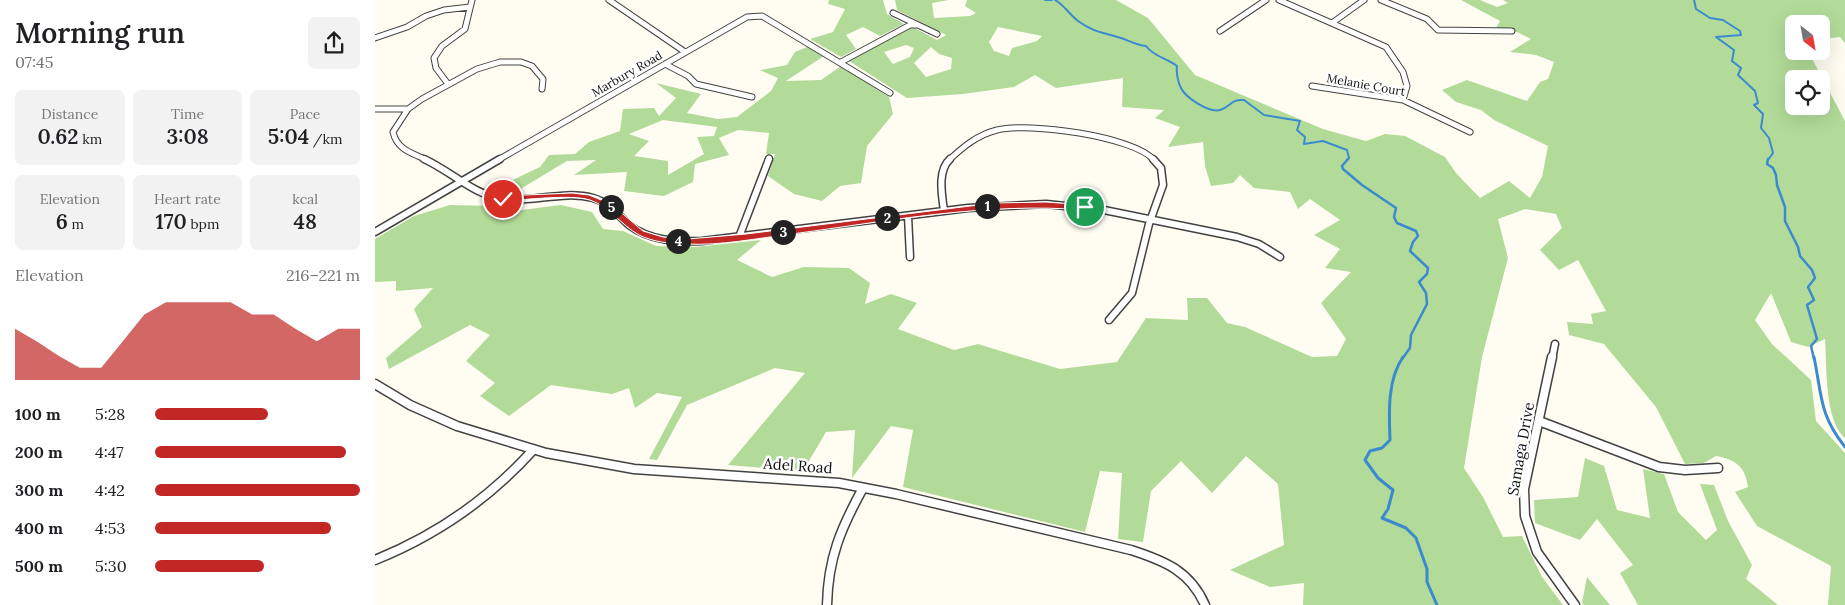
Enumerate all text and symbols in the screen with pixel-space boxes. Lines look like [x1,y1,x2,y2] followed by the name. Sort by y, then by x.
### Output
[15,15,185,51] text: Morning run
[1785,15,1830,60] north arrow
[1785,15,1830,115] map controls
[308,17,360,69] button: share
[589,47,665,100] street label: Marbury Road
[15,52,53,72] text: 07:45
[1326,70,1407,99] street label: Melanie Court
[1785,70,1830,115] button: locate
[41,105,98,123] text: Distance
[171,105,204,123] text: Time
[290,105,320,123] text: Pace
[37,123,79,150] text: 0.62
[166,123,209,150] text: 3:08
[268,123,309,150] text: 5:04
[79,130,102,148] text: km
[309,130,343,148] text: /km
[482,178,524,220] pin
[489,185,517,213] icon: check
[1064,186,1106,228] pin
[40,190,100,208] text: Elevation
[154,190,221,208] text: Heart rate
[292,190,318,208] text: kcal
[1071,193,1099,221] icon: arrive
[599,194,623,220] pin: 5
[975,194,999,218] pin: 1
[985,197,990,215] text: 1
[608,198,615,216] text: 5
[875,206,899,230] pin: 2
[56,208,68,235] text: 6
[155,208,187,235] text: 170
[293,208,317,235] text: 48
[884,209,891,227] text: 2
[68,215,84,233] text: m
[187,215,219,233] text: bpm
[771,220,795,244] pin: 3
[780,223,787,241] text: 3
[665,228,691,254] pin: 4
[675,232,682,250] text: 4
[15,265,84,285] text: Elevation
[286,265,360,285] text: 216–221 m
[1503,401,1538,497] street label: Samaga Drive
[15,404,61,424] text: 100 m
[95,404,125,424] text: 5:28
[15,442,63,462] text: 200 m
[95,442,124,462] text: 4:47
[762,454,833,477] street label: Adel Road
[15,480,63,500] text: 300 m
[95,480,125,500] text: 4:42
[15,518,63,538] text: 400 m
[95,518,125,538] text: 4:53
[15,556,63,576] text: 500 m
[95,556,127,576] text: 5:30

